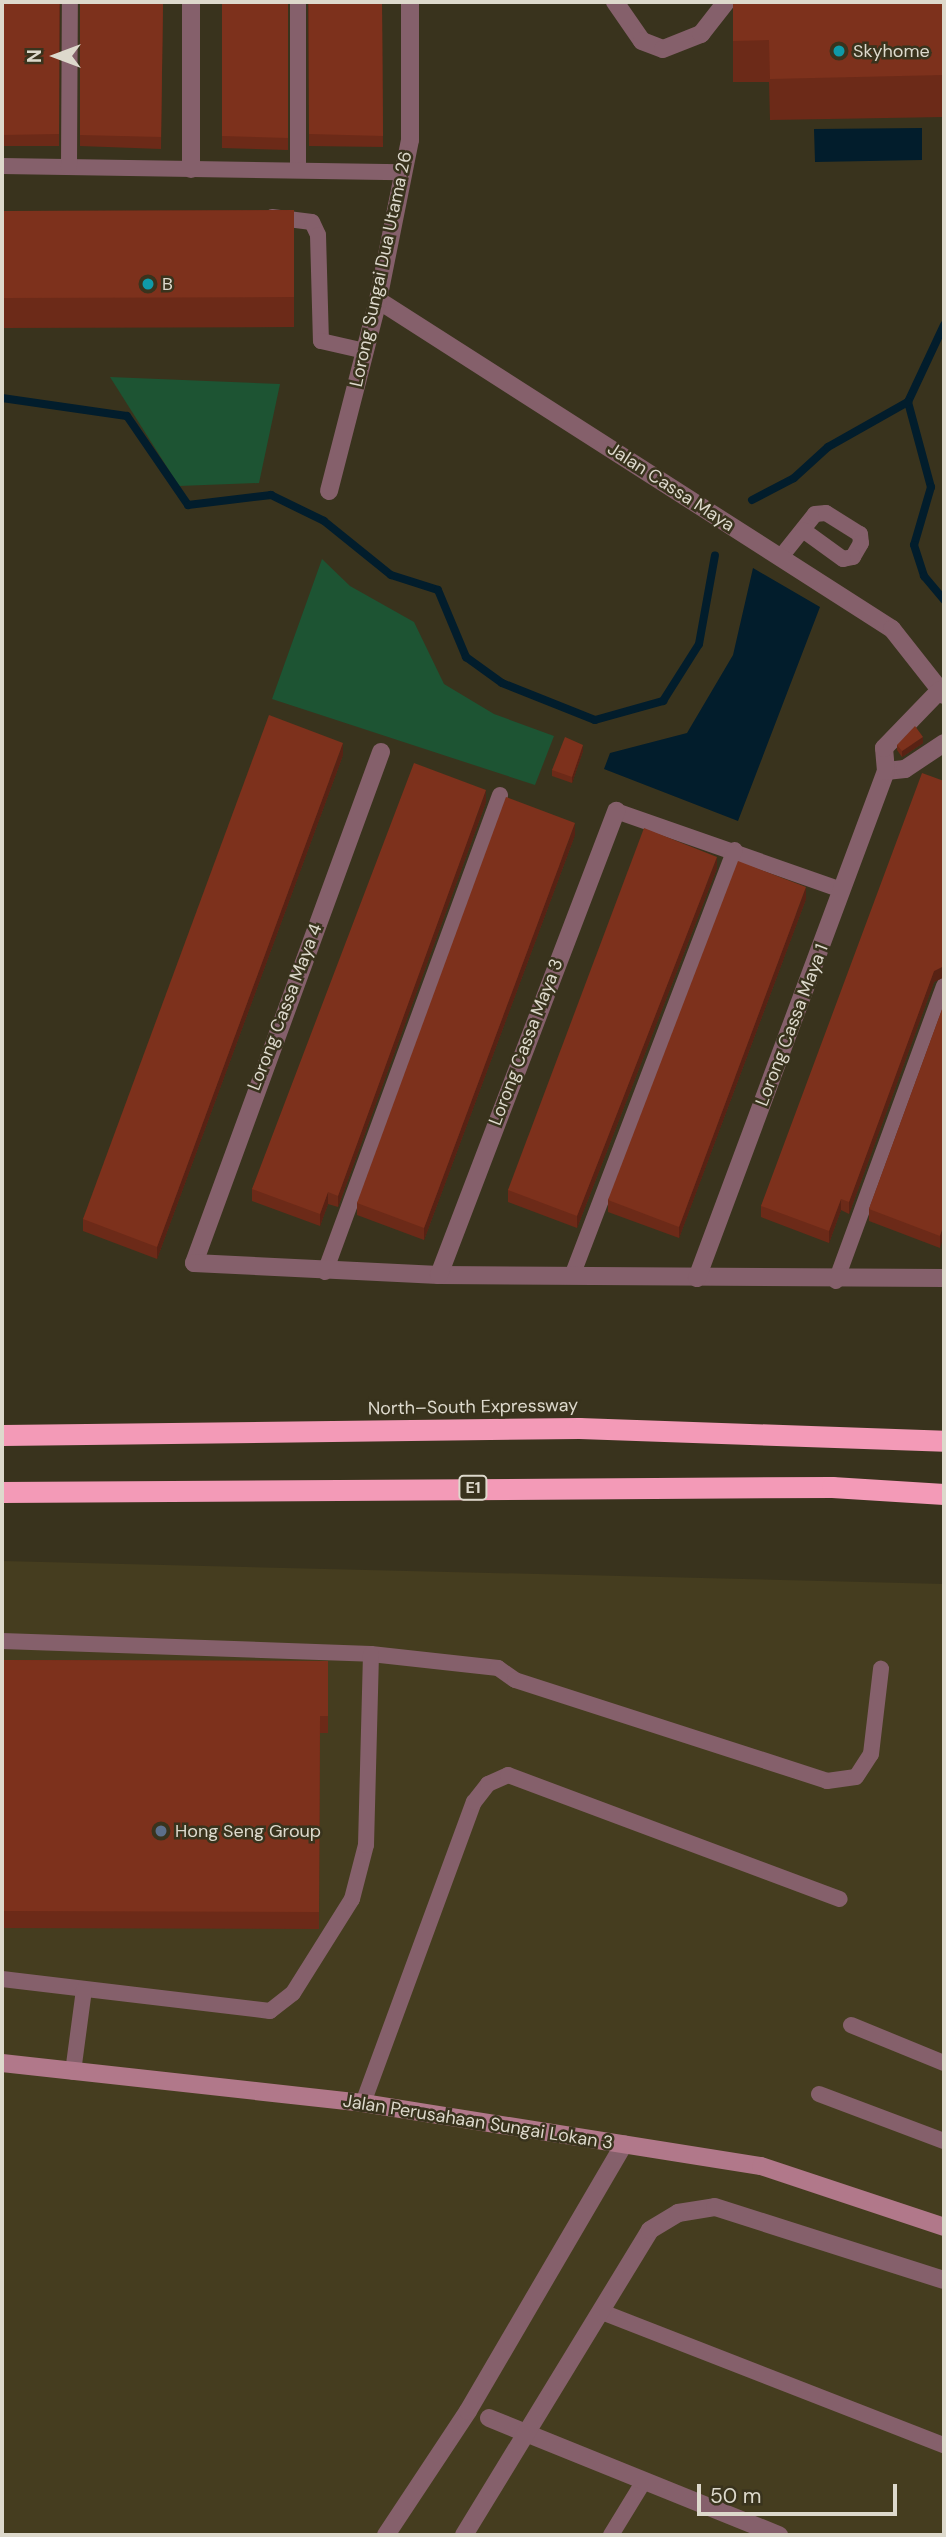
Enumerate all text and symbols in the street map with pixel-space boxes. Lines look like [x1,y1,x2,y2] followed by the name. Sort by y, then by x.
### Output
[21,21,91,91] north arrow
[853,40,930,62] place label: Skyhome
[831,43,847,59] marker: Skyhome
[22,49,47,63] text: N
[345,149,417,389] street label: Lorong Sungai Dua Utama 26
[162,273,173,295] place label: B
[140,276,156,292] marker: B
[603,438,739,536] street label: Jalan Cassa Maya
[243,921,327,1093] street label: Lorong Cassa Maya 4
[751,941,833,1109] street label: Lorong Cassa Maya 1
[484,956,568,1128] street label: Lorong Cassa Maya 3
[368,1394,578,1420] street label: North–South Expressway
[457,1476,489,1500] road number: E1
[175,1820,321,1842] place label: Hong Seng Group
[153,1823,169,1839] marker: Hong Seng Group
[341,2090,615,2154] street label: Jalan Perusahaan Sungai Lokan 3
[701,2470,900,2514] scale bar
[710,2482,761,2510] text: 50 m

